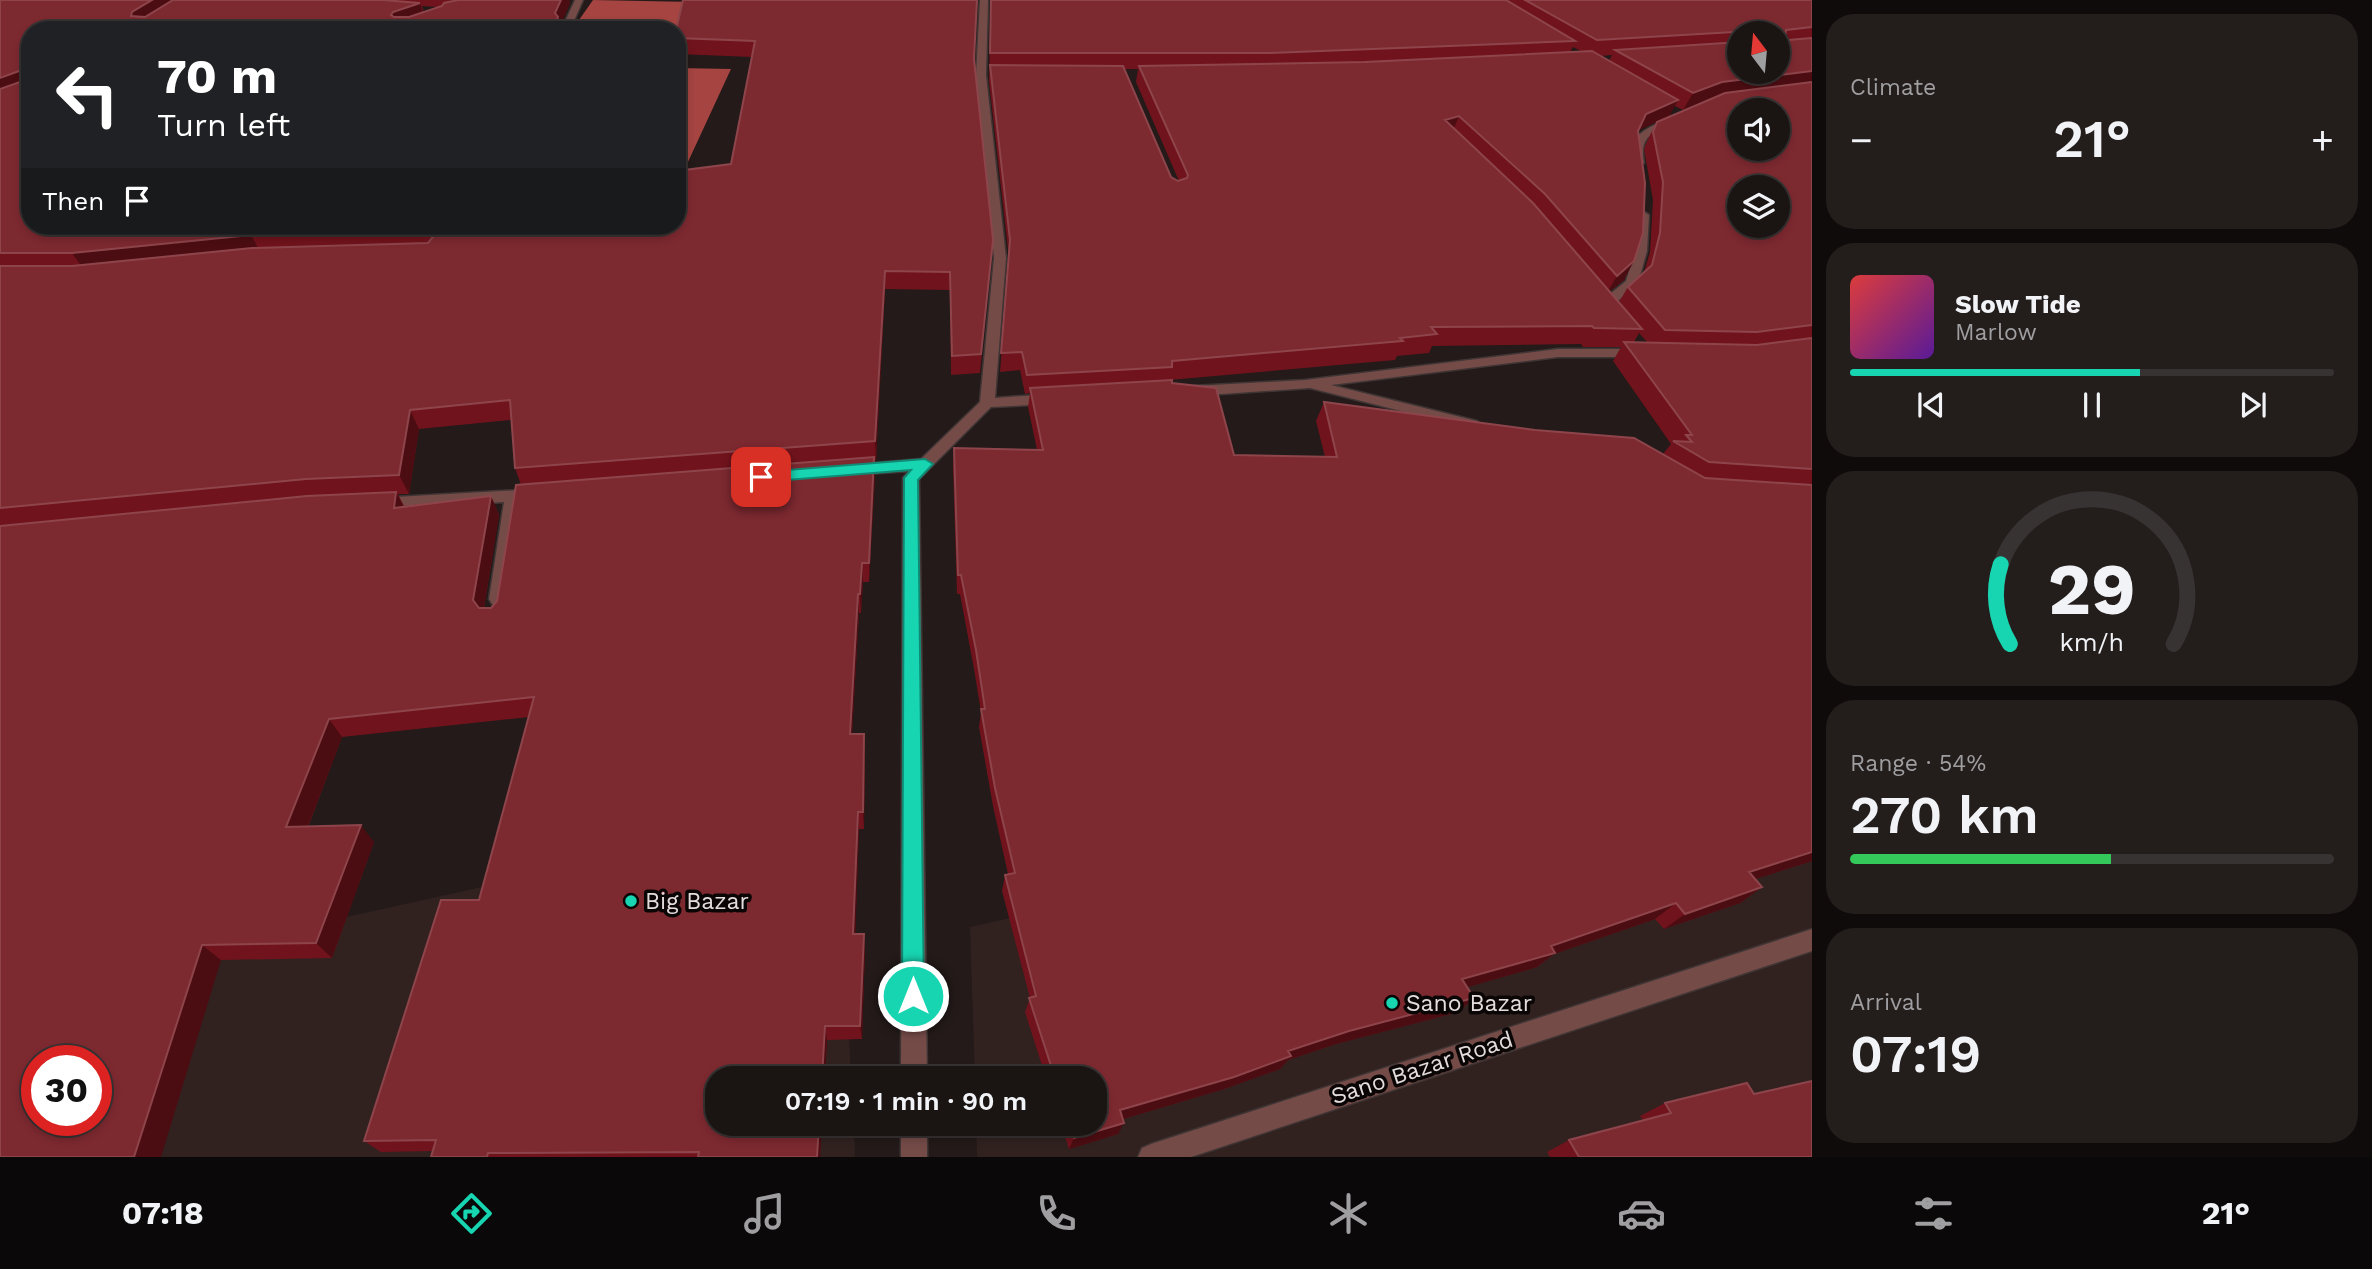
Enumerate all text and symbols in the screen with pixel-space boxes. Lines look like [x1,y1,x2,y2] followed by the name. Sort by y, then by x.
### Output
[1727,21,1790,84] north arrow
[1727,21,1790,238] map controls
[157,47,277,105] text: 70 m
[42,49,133,140] icon: left
[1850,74,1936,101] text: Climate
[1727,98,1790,161] button: sound
[157,106,290,144] text: Turn left
[2053,109,2131,170] text: 21°
[1850,118,1873,162] text: −
[2311,118,2334,162] text: +
[1727,175,1790,238] button: layers
[118,182,156,220] icon: arrive
[42,186,104,216] text: Then
[1955,289,2081,319] text: Slow Tide
[1955,319,2037,346] text: Marlow
[1912,386,1950,424] icon: previous
[2073,386,2111,424] icon: pause
[2234,386,2272,424] icon: next
[731,447,791,507] pin
[742,458,780,496] icon: arrive
[2048,547,2136,633] text: 29
[2060,628,2124,657] text: km/h
[1850,750,1986,777] text: Range · 54%
[1850,785,2039,846] text: 270 km
[645,888,749,915] place label: Big Bazar
[623,893,639,909] marker: Big Bazar
[876,959,950,1033] position arrow
[1850,989,1922,1016] text: Arrival
[1406,990,1532,1017] place label: Sano Bazar
[1384,995,1400,1011] marker: Sano Bazar
[1850,1024,1981,1085] text: 07:19
[1328,1026,1516,1110] street label: Sano Bazar Road
[21,1045,112,1136] speed limit sign: 30
[785,1086,1027,1116] text: 07:19 · 1 min · 90 m
[447,1189,496,1238] icon: directions
[740,1189,789,1238] icon: music
[1032,1189,1081,1238] icon: phone
[1324,1189,1373,1238] icon: climate
[1617,1189,1666,1238] icon: car
[1909,1189,1958,1238] icon: filters
[122,1194,204,1232] text: 07:18
[2202,1194,2250,1232] text: 21°

